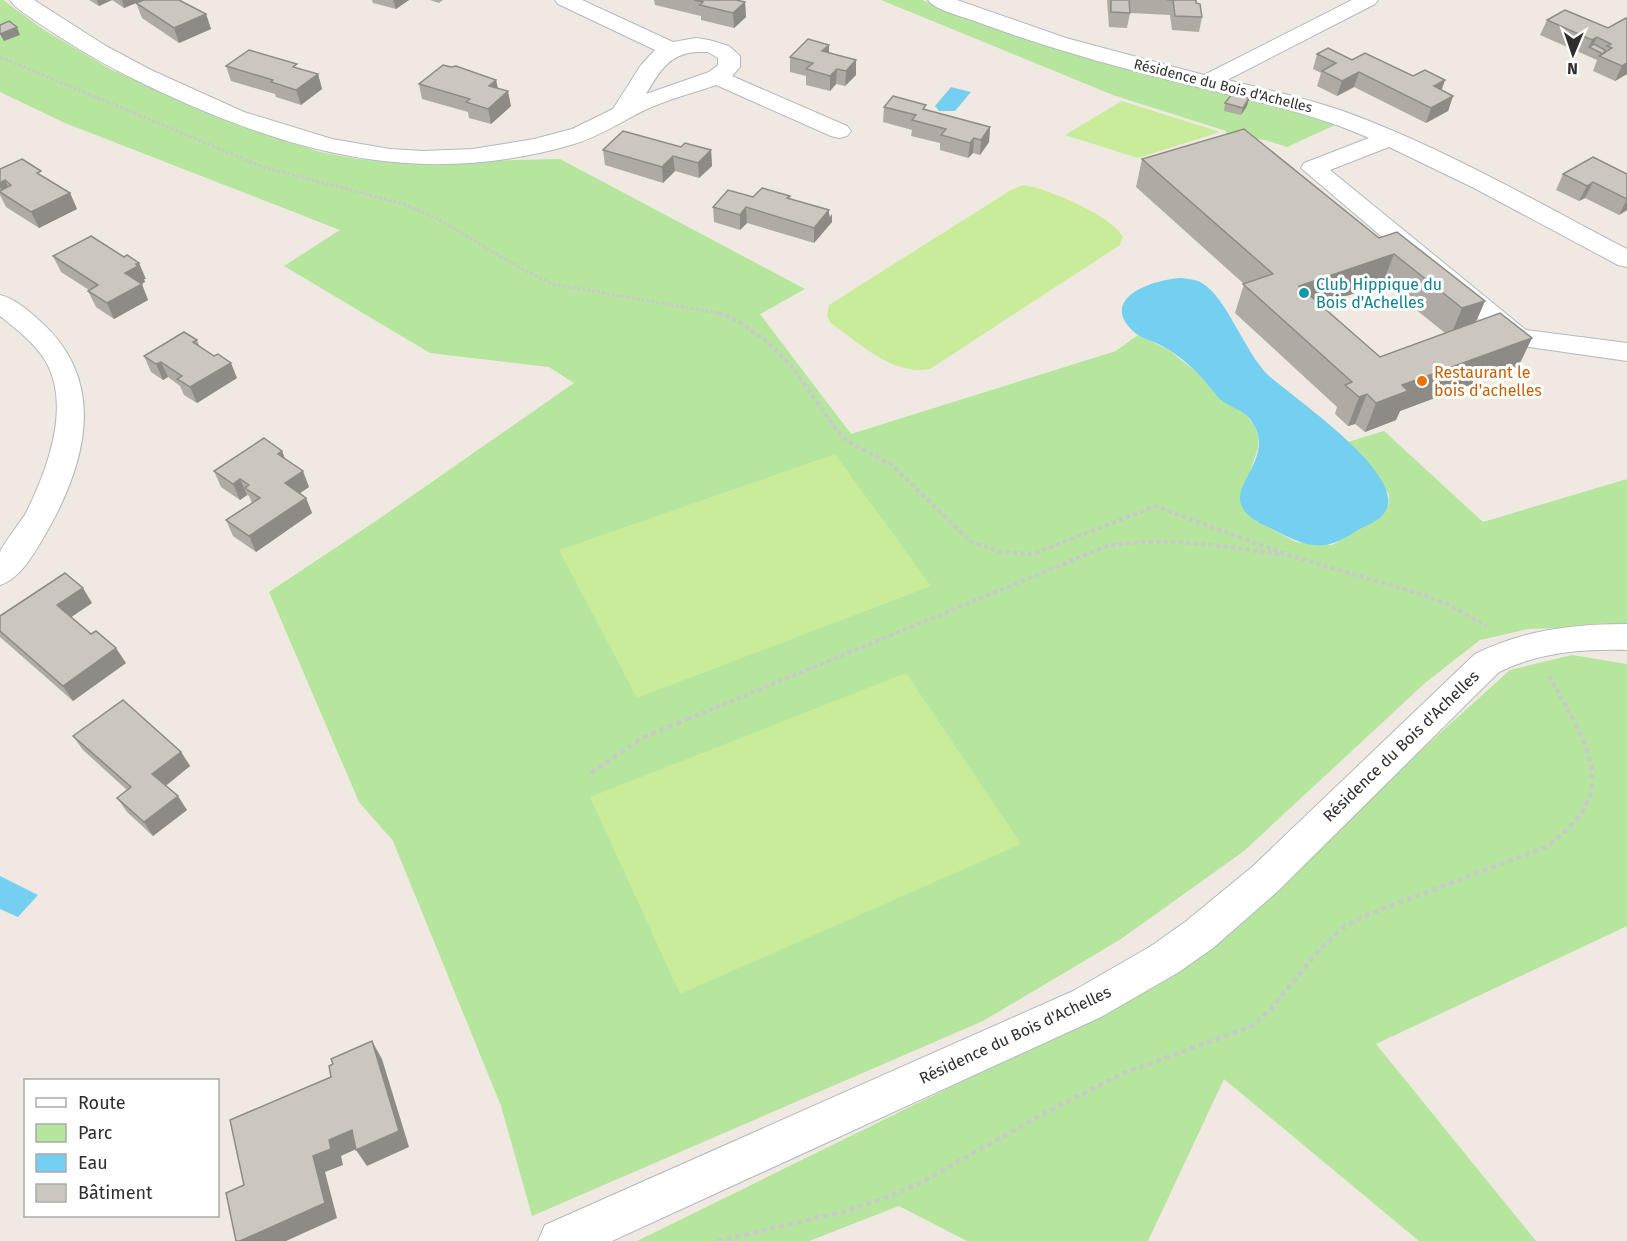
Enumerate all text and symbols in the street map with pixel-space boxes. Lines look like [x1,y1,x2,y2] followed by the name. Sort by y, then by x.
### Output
[1543,24,1603,84] north arrow
[1132,56,1314,117] street label: Résidence du Bois d'Achelles
[1567,59,1578,78] text: N
[1316,275,1442,312] place label: Club Hippique du Bois d'Achelles
[1297,286,1311,300] marker: Club Hippique du Bois d'Achelles
[1434,363,1542,400] place label: Restaurant le bois d'achelles
[1415,374,1429,388] marker: Restaurant le bois d'achelles
[1319,666,1483,826] street label: Résidence du Bois d'Achelles
[916,982,1114,1088] street label: Résidence du Bois d'Achelles
[24,1079,219,1217] legend
[78,1092,126,1114] text: Route
[78,1122,113,1144] text: Parc
[78,1152,108,1174] text: Eau
[78,1182,153,1204] text: Bâtiment

